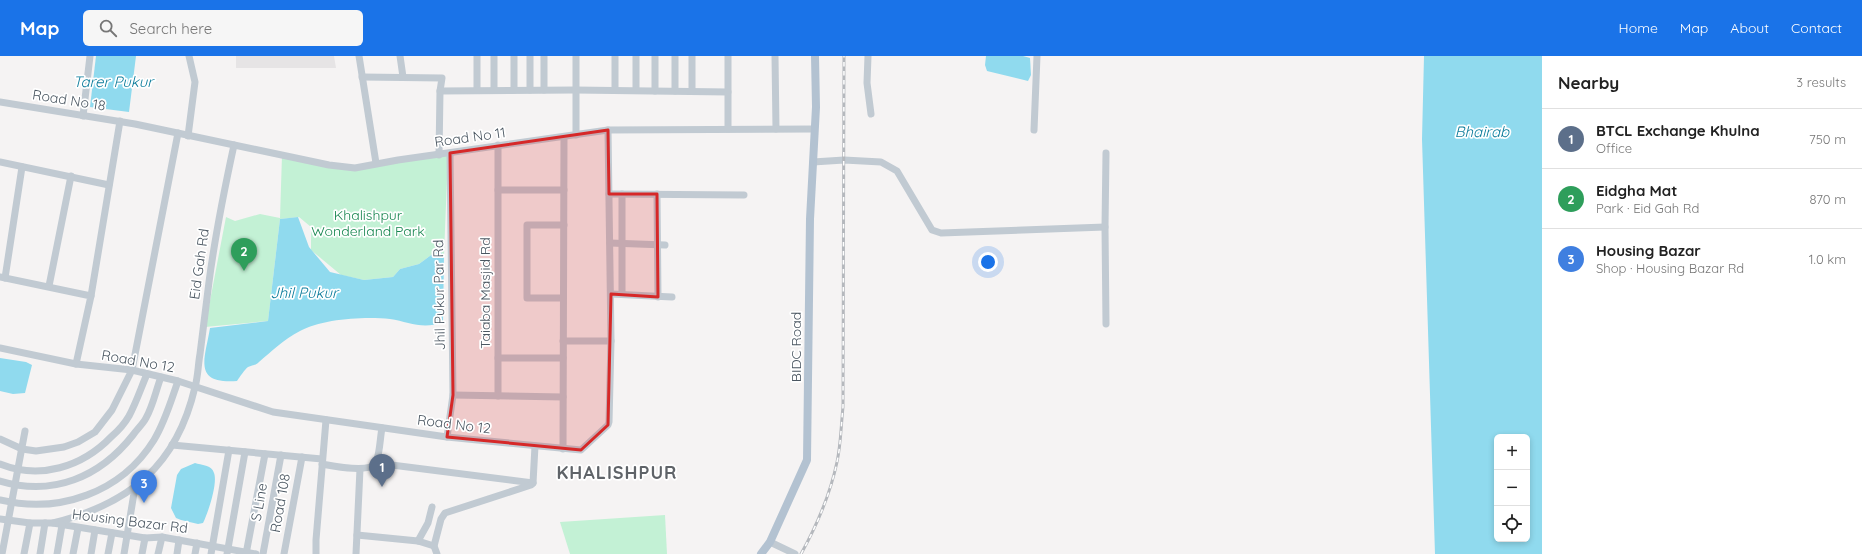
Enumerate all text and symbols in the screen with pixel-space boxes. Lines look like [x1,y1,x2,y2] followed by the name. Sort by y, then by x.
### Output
[83,10,363,46] search box
[20,16,59,40] text: Map
[97,17,119,39] icon: search
[129,19,212,38] text: Search here
[1619,19,1658,37] text: Home
[1680,19,1708,37] text: Map
[1730,19,1769,37] text: About
[1791,19,1842,37] text: Contact
[73,72,155,91] water label: Tarer Pukur
[1558,72,1619,93] text: Nearby
[1796,74,1846,90] text: 3 results
[31,85,107,115] street label: Road No 18
[1596,121,1760,140] text: BTCL Exchange Khulna
[1455,122,1510,141] water label: Bhairab
[433,123,507,151] street label: Road No 11
[1568,131,1574,147] text: 1
[1809,131,1846,147] text: 750 m
[1596,140,1632,156] text: Office
[1596,181,1677,200] text: Eidgha Mat
[1567,191,1575,207] text: 2
[1810,191,1846,207] text: 870 m
[1596,200,1699,216] text: Park · Eid Gah Rd
[311,206,425,240] park label: Khalishpur Wonderland Park
[185,227,213,301] street label: Eid Gah Rd
[476,237,494,349] street label: Taiaba Masjid Rd
[231,238,257,271] pin: 2
[429,240,449,350] street label: Jhil Pukur Par Rd
[1596,241,1701,260] text: Housing Bazar
[1568,251,1574,267] text: 3
[1809,251,1846,267] text: 1.0 km
[978,252,998,272] your location
[1596,260,1744,276] text: Shop · Housing Bazar Rd
[270,283,340,302] water label: Jhil Pukur
[787,312,805,382] street label: BIDC Road
[100,346,176,376] street label: Road No 12
[416,411,492,437] street label: Road No 12
[1494,434,1530,542] map controls
[1494,434,1530,470] button: +
[369,454,395,487] pin: 1
[557,461,677,484] district label: KHALISHPUR
[131,470,157,503] pin: 3
[1494,470,1530,506] button: −
[266,472,294,534] street label: Road 108
[247,482,271,522] street label: S Line
[71,505,189,537] street label: Housing Bazar Rd
[1494,506,1530,542] button: locate

